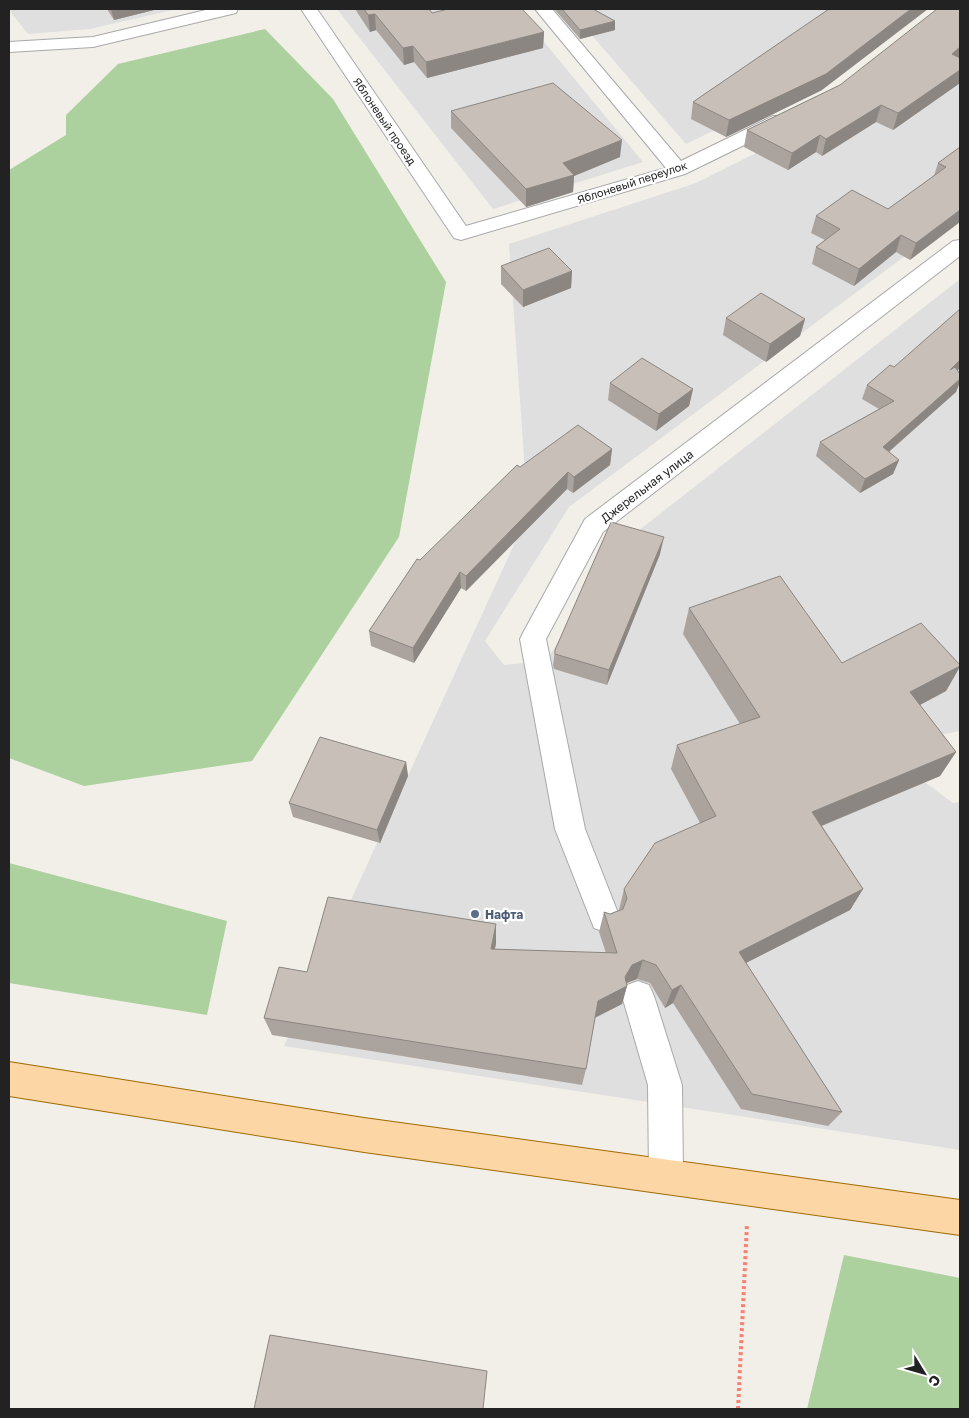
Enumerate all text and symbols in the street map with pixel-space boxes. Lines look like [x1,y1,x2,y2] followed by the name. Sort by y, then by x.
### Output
[351,75,419,167] street label: Яблоневый проезд
[575,158,689,206] street label: Яблоневый переулок
[598,446,696,526] street label: Джерельная улица
[485,907,523,922] place label: Нафта
[469,908,481,920] marker: Нафта
[899,1348,949,1398] north arrow
[925,1372,945,1390] text: С

